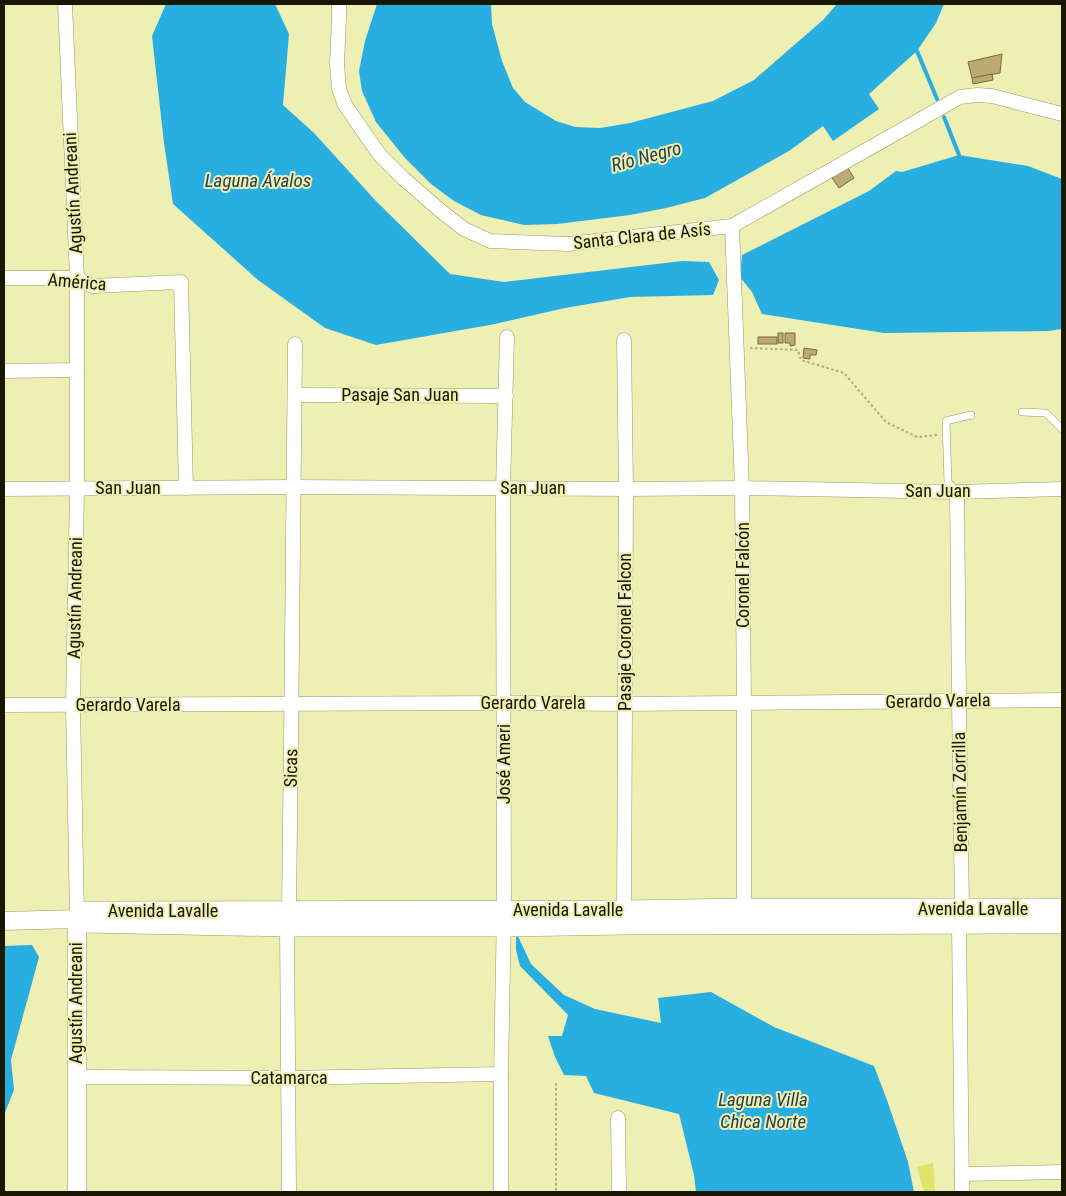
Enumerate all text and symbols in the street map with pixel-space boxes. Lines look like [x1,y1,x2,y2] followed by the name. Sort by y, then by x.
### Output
[59,132,86,254] street label: Agustín Andreani
[609,136,684,177] water label: Río Negro
[205,169,311,192] water label: Laguna Ávalos
[572,218,712,253] street label: Santa Clara de Asís
[47,268,107,295] street label: América
[341,384,459,405] street label: Pasaje San Juan
[95,477,161,498] street label: San Juan
[500,477,566,498] street label: San Juan
[905,480,971,501] street label: San Juan
[732,522,753,628] street label: Coronel Falcón
[63,537,86,659] street label: Agustín Andreani
[614,553,635,711] street label: Pasaje Coronel Falcon
[885,689,991,712] street label: Gerardo Varela
[480,692,586,713] street label: Gerardo Varela
[75,694,181,715] street label: Gerardo Varela
[493,724,514,804] street label: José Ameri
[948,732,971,852] street label: Benjamín Zorrilla
[280,748,301,787] street label: Sicas
[918,898,1028,919] street label: Avenida Lavalle
[513,899,623,920] street label: Avenida Lavalle
[108,900,218,921] street label: Avenida Lavalle
[65,942,86,1064] street label: Agustín Andreani
[250,1067,328,1088] street label: Catamarca
[718,1088,808,1133] water label: Laguna Villa Chica Norte

